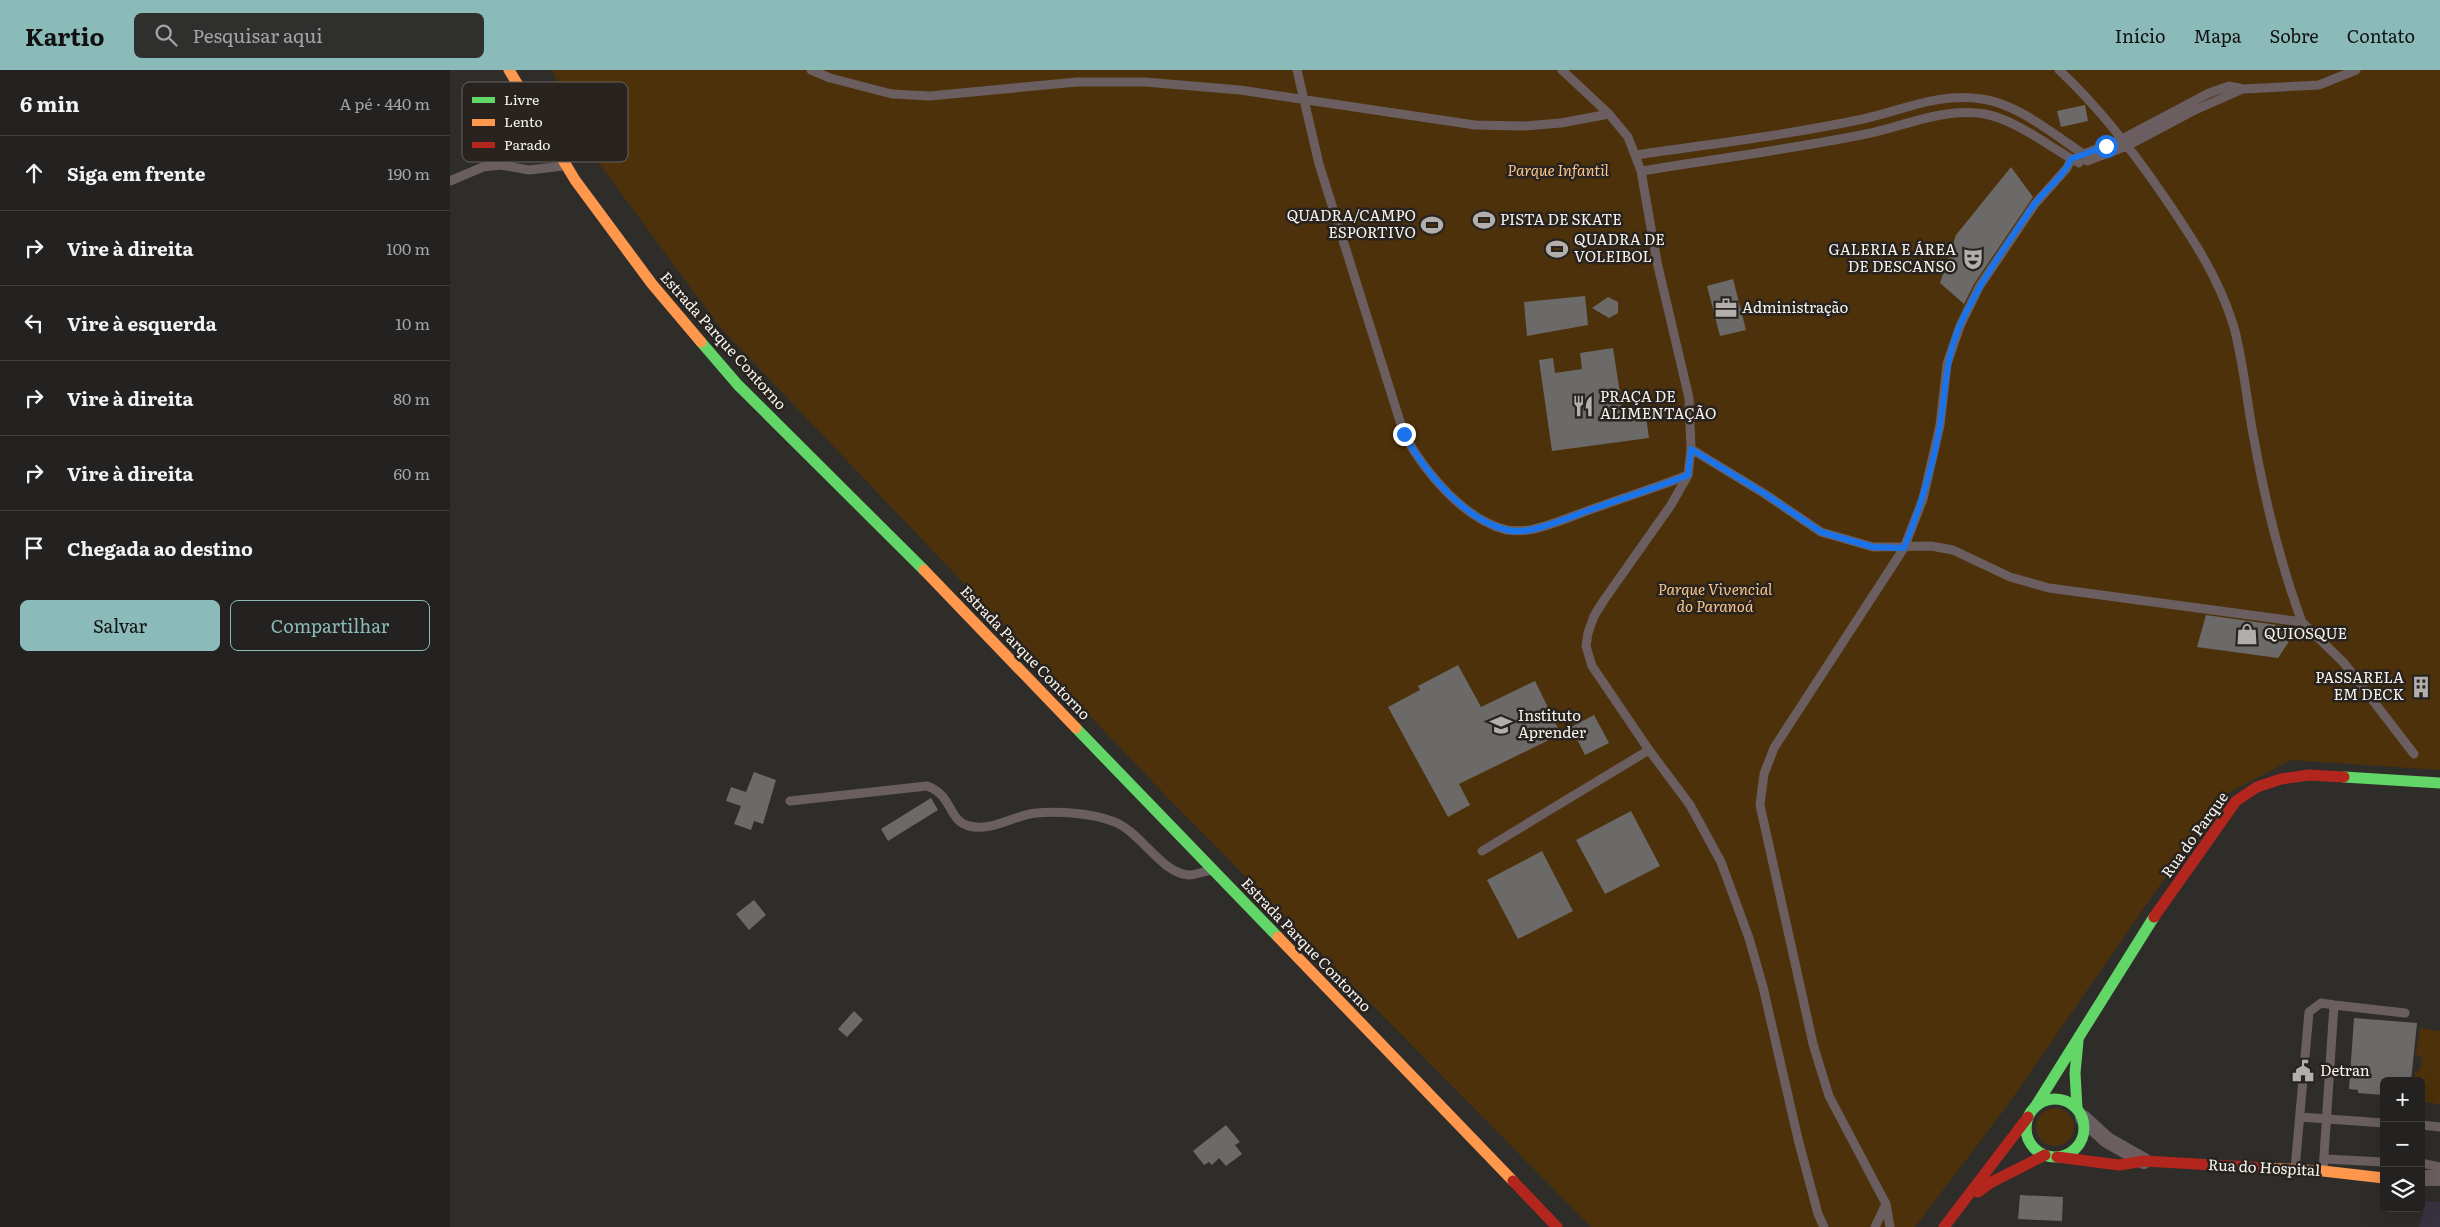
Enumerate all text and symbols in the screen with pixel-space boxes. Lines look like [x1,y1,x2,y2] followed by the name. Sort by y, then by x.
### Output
[134,13,484,58] search box
[25,18,104,53] text: Kartio
[152,21,180,49] icon: search
[192,21,323,49] text: Pesquisar aqui
[2115,22,2165,49] text: Início
[2193,22,2241,49] text: Mapa
[2269,22,2319,49] text: Sobre
[2347,22,2415,49] text: Contato
[462,82,628,162] legend
[20,87,80,118] text: 6 min
[504,89,539,109] text: Livre
[340,91,430,115] text: A pé · 440 m
[504,111,543,131] text: Lento
[504,134,551,154] text: Parado
[2095,135,2118,158] route start
[1507,158,1610,181] park label: Parque Infantil
[20,159,48,187] icon: ahead
[67,159,205,187] text: Siga em frente
[387,161,430,185] text: 190 m
[1287,203,1416,243] place label: QUADRA/CAMPO ESPORTIVO
[1471,207,1497,233] sports icon: PISTA DE SKATE
[1500,207,1622,230] place label: PISTA DE SKATE
[1419,212,1445,238] sports icon: QUADRA/CAMPO ESPORTIVO
[1574,227,1665,267] place label: QUADRA DE VOLEIBOL
[20,234,48,262] icon: right
[67,234,194,262] text: Vire à direita
[386,236,430,260] text: 100 m
[1544,236,1570,262] sports icon: QUADRA DE VOLEIBOL
[1829,237,1956,277] place label: GALERIA E ÁREA DE DESCANSO
[1960,246,1986,272] theatre icon: GALERIA E ÁREA DE DESCANSO
[656,266,793,414] street label: Estrada Parque Contorno
[1713,295,1739,321] office icon: Administração
[1742,295,1848,318] place label: Administração
[20,309,48,337] icon: left
[67,309,217,337] text: Vire à esquerda
[396,311,430,335] text: 10 m
[20,384,48,412] icon: right
[67,384,194,412] text: Vire à direita
[1600,384,1716,424] place label: PRAÇA DE ALIMENTAÇÃO
[393,386,430,410] text: 80 m
[1570,393,1596,419] restaurant icon: PRAÇA DE ALIMENTAÇÃO
[1393,423,1416,446] route end
[20,459,48,487] icon: right
[67,459,194,487] text: Vire à direita
[393,461,430,485] text: 60 m
[20,534,48,562] icon: arrive
[67,534,253,562] text: Chegada ao destino
[1658,577,1773,617] park label: Parque Vivencial do Paranoá
[956,579,1097,725] street label: Estrada Parque Contorno
[20,600,220,651] button: Salvar
[230,600,430,651] button: Compartilhar
[2234,621,2260,647] shop icon: QUIOSQUE
[2264,621,2347,644] place label: QUIOSQUE
[2315,665,2405,705] place label: PASSARELA EM DECK
[2408,674,2434,700] building icon: PASSARELA EM DECK
[1518,703,1586,743] place label: Instituto Aprender
[1488,712,1514,738] school or university icon: Instituto Aprender
[2155,786,2233,882] street label: Rua do Parque
[1237,871,1378,1017] street label: Estrada Parque Contorno
[2290,1058,2316,1084] public building icon: Detran
[2320,1058,2370,1081] place label: Detran
[2380,1077,2425,1212] map controls
[2380,1077,2425,1122] button: +
[2380,1122,2425,1167] button: −
[2207,1152,2321,1181] street label: Rua do Hospital
[2380,1167,2425,1212] button: layers

